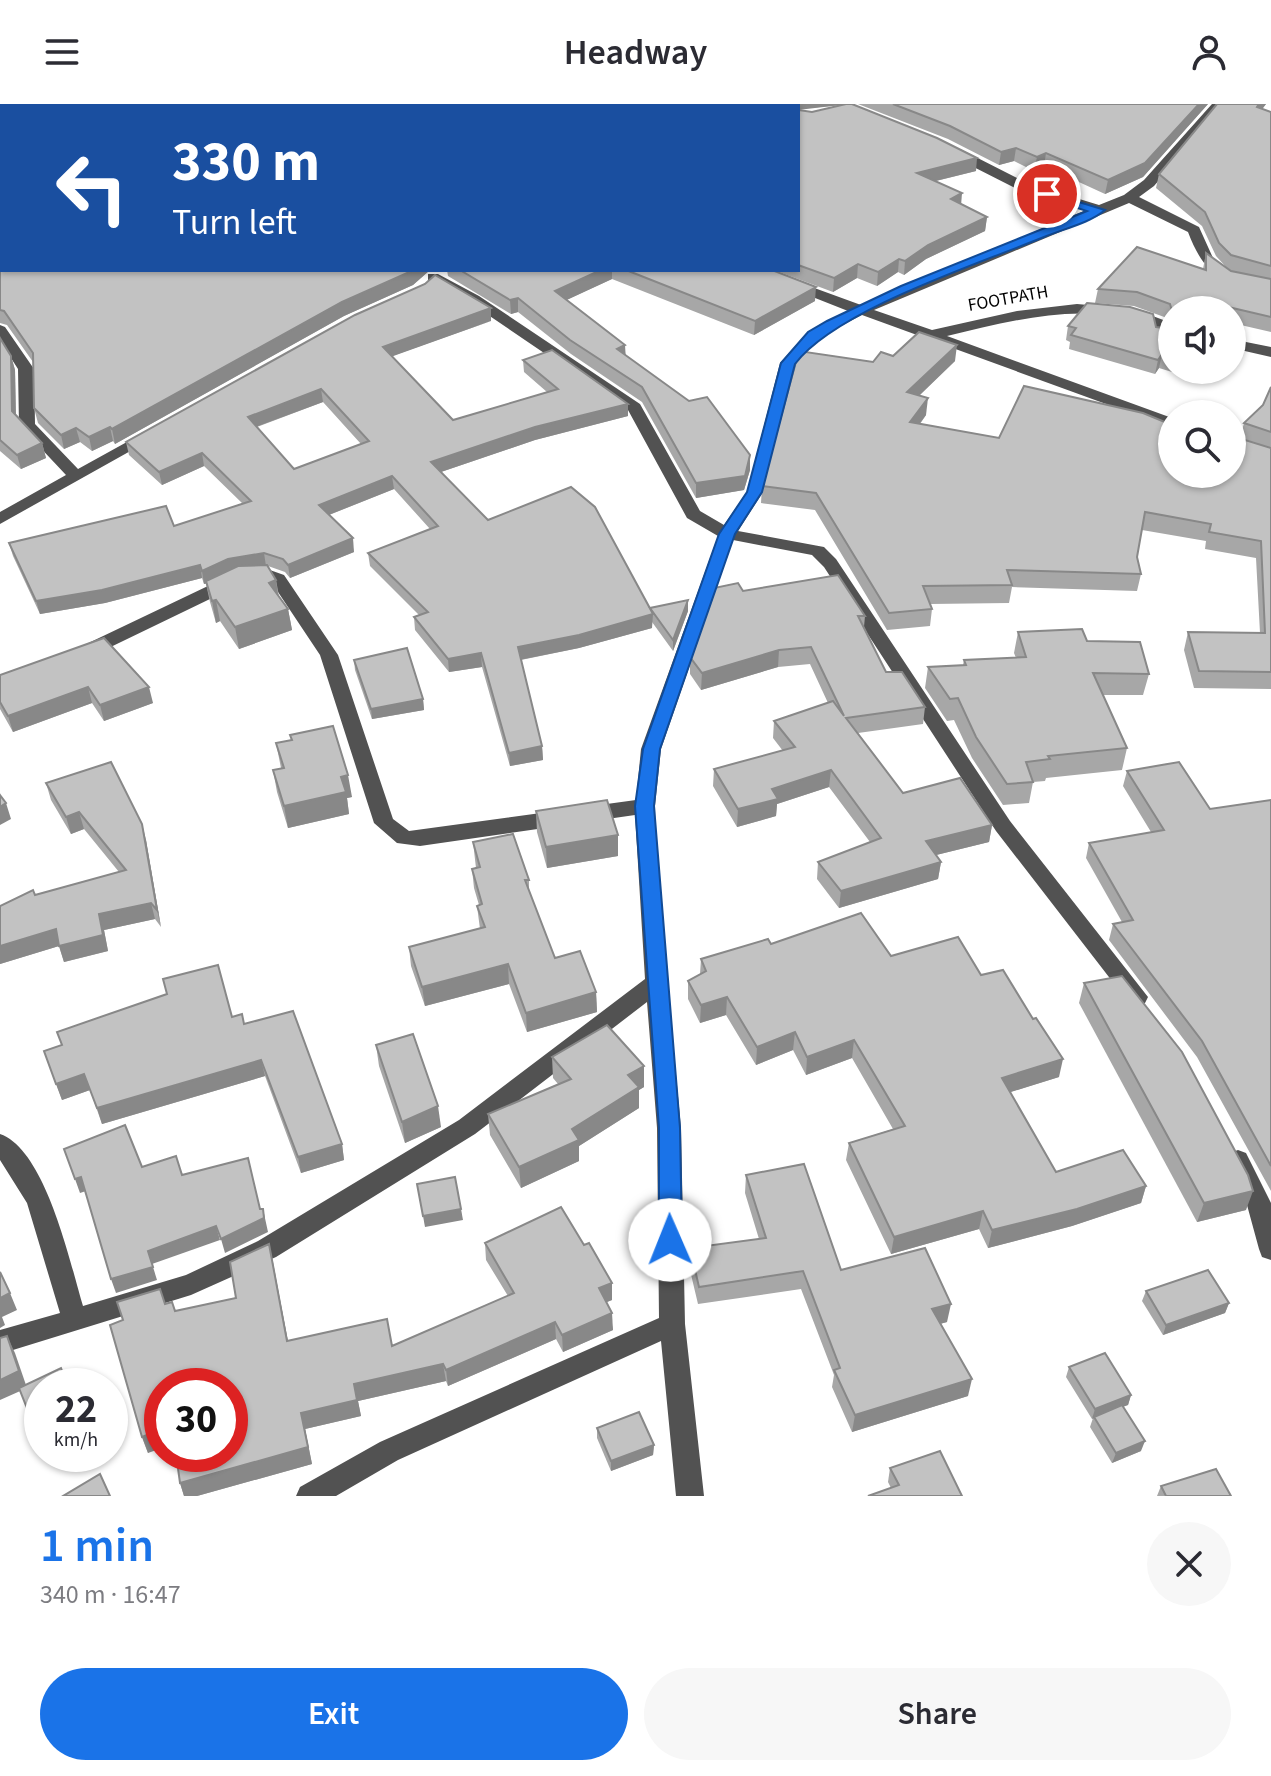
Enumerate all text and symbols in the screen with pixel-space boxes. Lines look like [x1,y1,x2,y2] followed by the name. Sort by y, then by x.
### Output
[564,27,707,78] text: Headway
[40,30,84,74] icon: menu
[1187,30,1231,74] icon: person
[172,123,320,202] text: 330 m
[40,136,144,240] icon: left
[1013,160,1081,228] pin
[1025,172,1069,216] icon: arrive
[172,197,297,248] text: Turn left
[966,279,1050,318] street label: FOOTPATH
[1158,296,1246,488] map controls
[1158,296,1246,384] button: sound
[1158,400,1246,488] button: search
[628,1198,712,1282] position arrow
[144,1368,248,1472] speed limit sign: 30
[55,1381,97,1438] text: 22
[54,1426,98,1454] text: km/h
[40,1512,154,1580] text: 1 min
[1147,1522,1231,1606] button: close
[40,1576,181,1613] text: 340 m · 16:47
[40,1668,628,1760] button: Exit
[644,1668,1231,1760] button: Share

